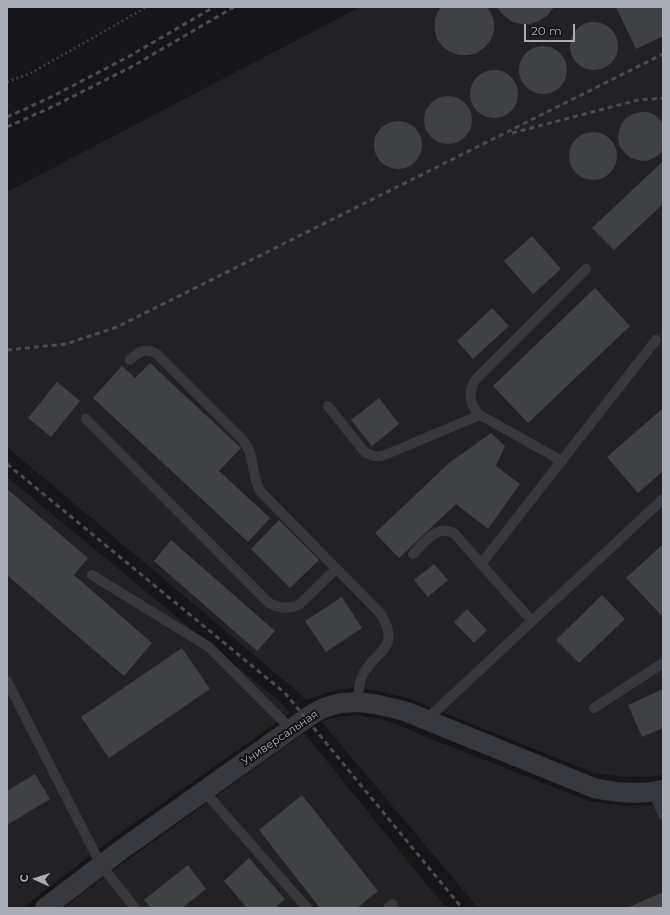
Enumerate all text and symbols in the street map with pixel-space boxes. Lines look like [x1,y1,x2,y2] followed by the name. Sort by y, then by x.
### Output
[526,16,577,42] scale bar
[531,23,562,38] text: 20 m
[239,708,321,768] street label: Универсальная
[16,859,56,899] north arrow
[17,874,31,883] text: С

